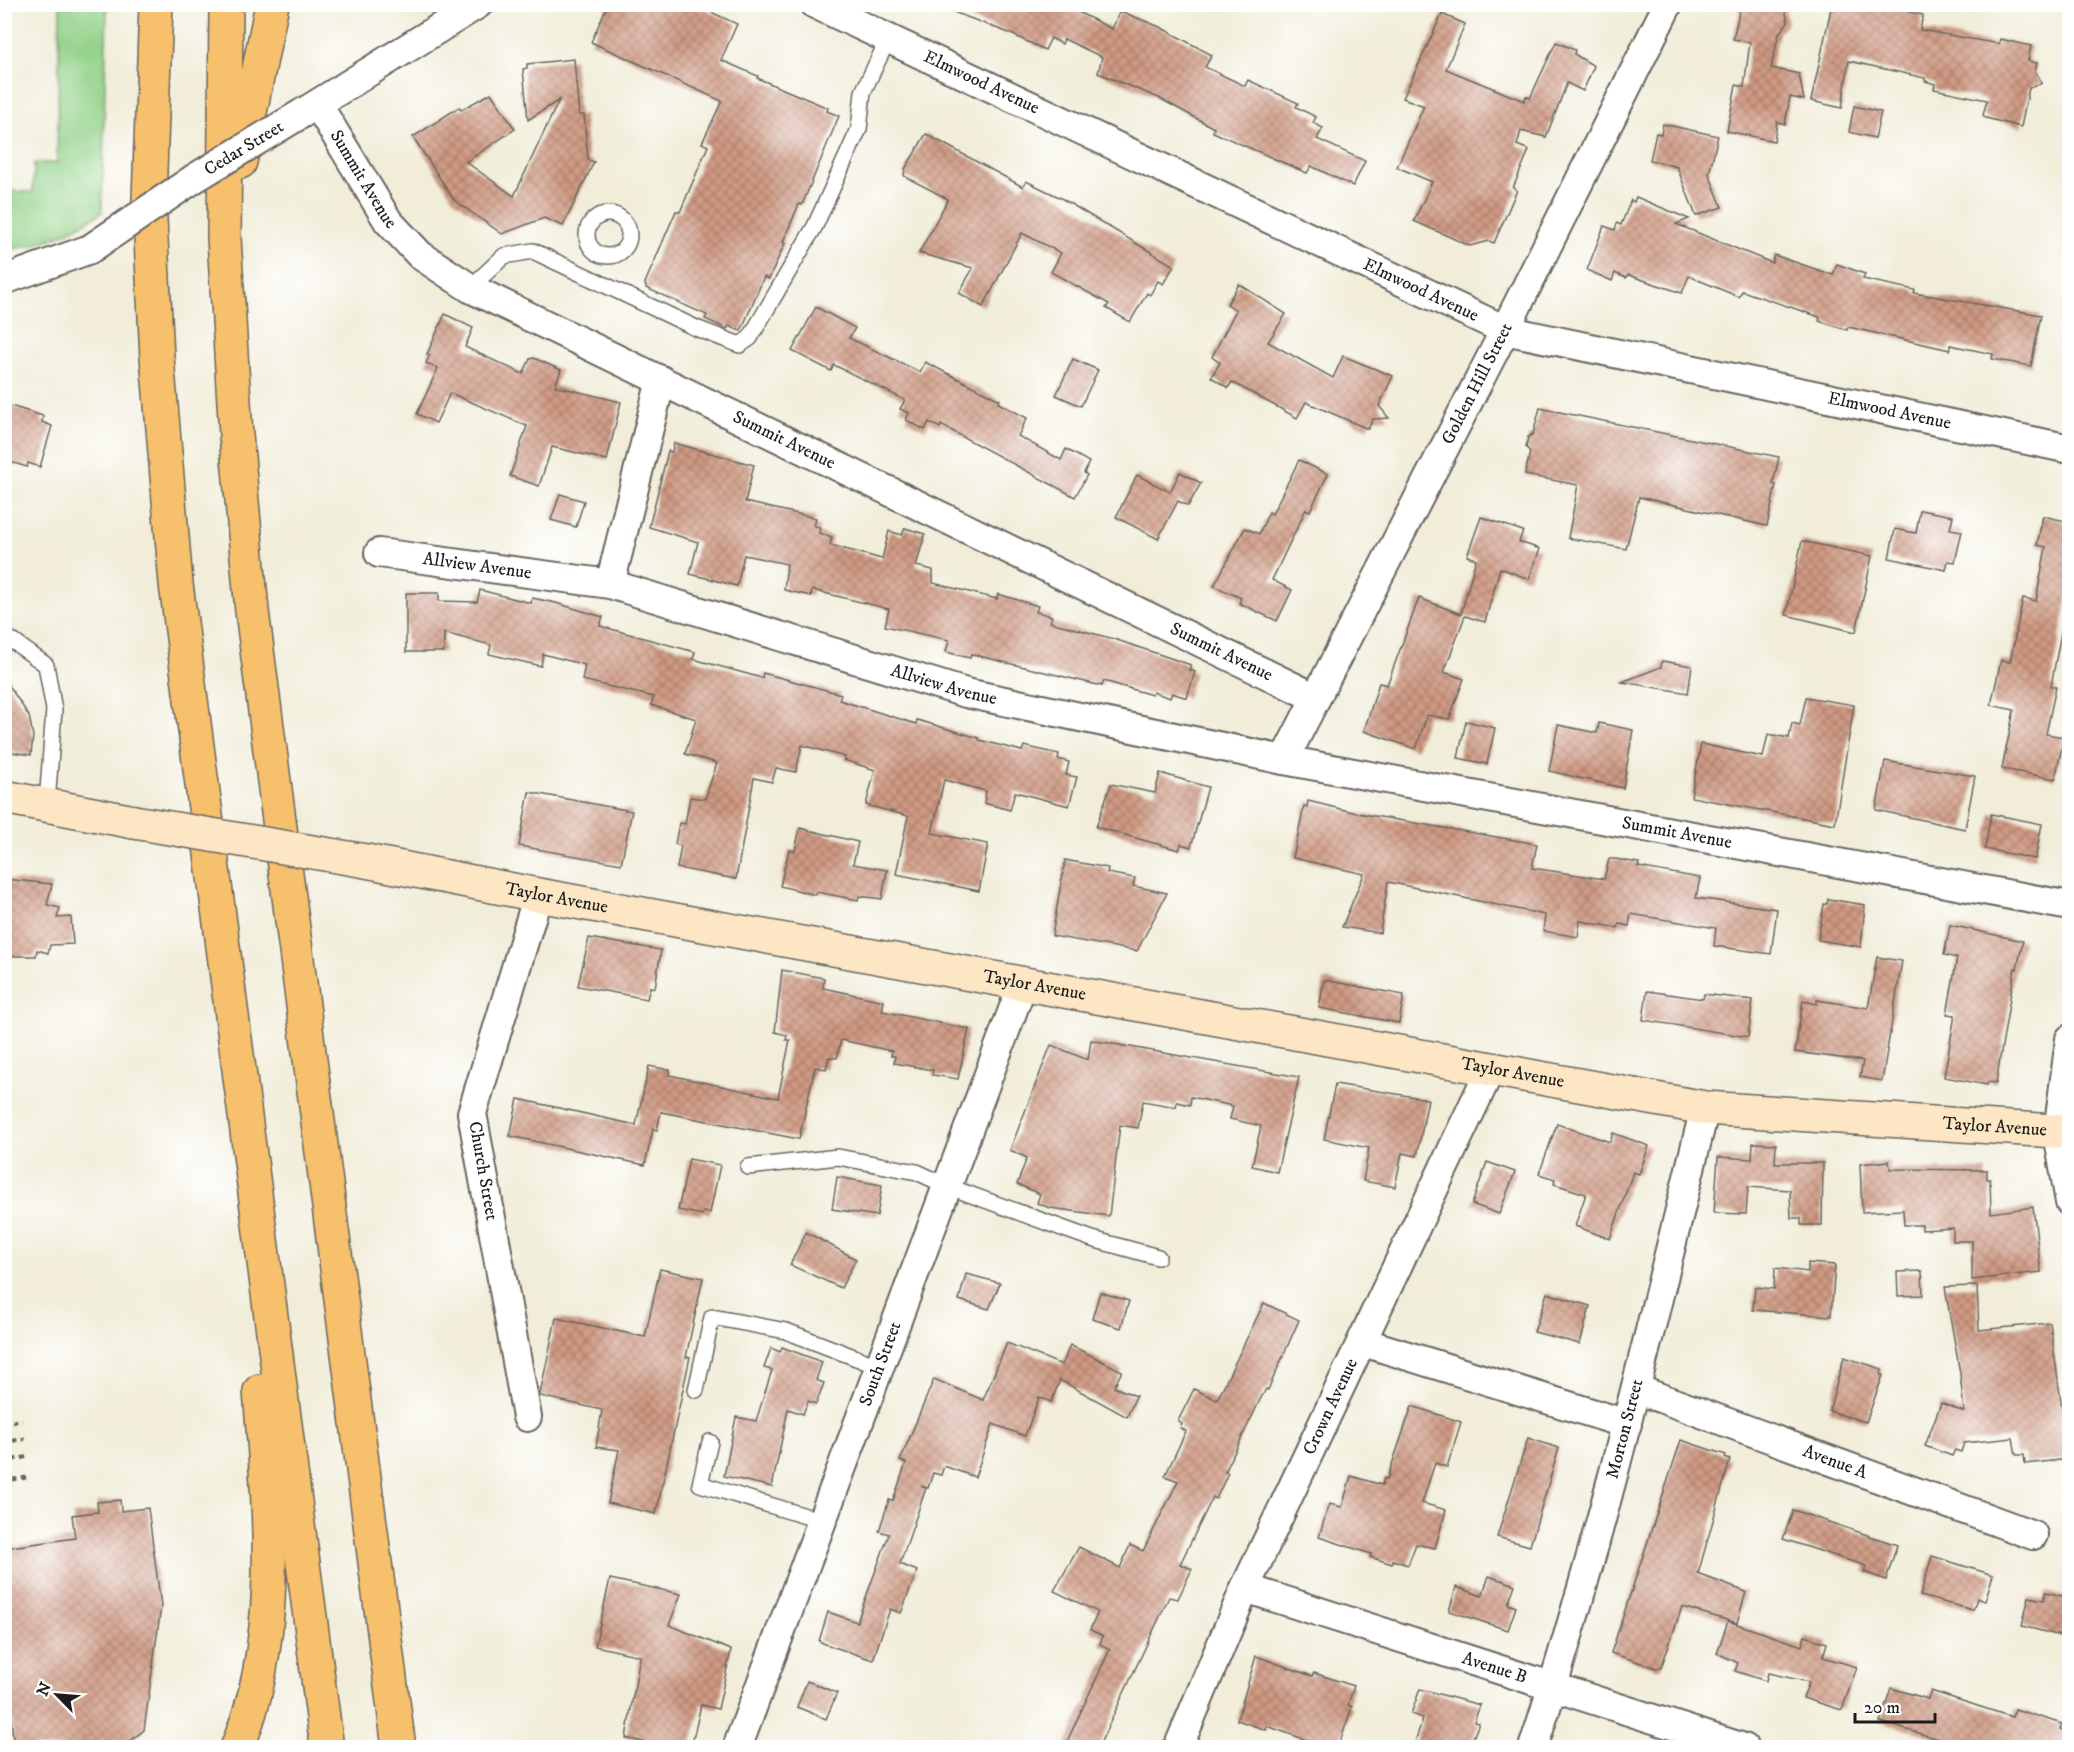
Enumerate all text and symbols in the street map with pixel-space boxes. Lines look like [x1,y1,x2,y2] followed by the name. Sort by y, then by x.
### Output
[920,46,1043,119] street label: Elmwood Avenue
[200,116,288,181] street label: Cedar Street
[325,126,401,234] street label: Summit Avenue
[1359,253,1482,327] street label: Elmwood Avenue
[1437,319,1518,448] street label: Golden Hill Street
[1826,387,1953,435] street label: Elmwood Avenue
[729,406,839,474] street label: Summit Avenue
[421,548,533,584] street label: Allview Avenue
[1166,618,1276,686] street label: Summit Avenue
[888,660,999,710] street label: Allview Avenue
[1620,812,1734,854] street label: Summit Avenue
[503,878,610,919] street label: Taylor Avenue
[981,965,1088,1006] street label: Taylor Avenue
[1459,1053,1566,1093] street label: Taylor Avenue
[1942,1113,2048,1141] street label: Taylor Avenue
[463,1120,503,1223] street label: Church Street
[855,1318,906,1409] street label: South Street
[1299,1355,1363,1458] street label: Crown Avenue
[1602,1377,1648,1481] street label: Morton Street
[1800,1440,1871,1484] street label: Avenue A
[1459,1647,1530,1689] street label: Avenue B
[27,1665,87,1725] north arrow
[32,1679,56,1699] text: N
[1855,1686,1934,1724] scale bar
[1864,1697,1900,1719] text: 20 m

